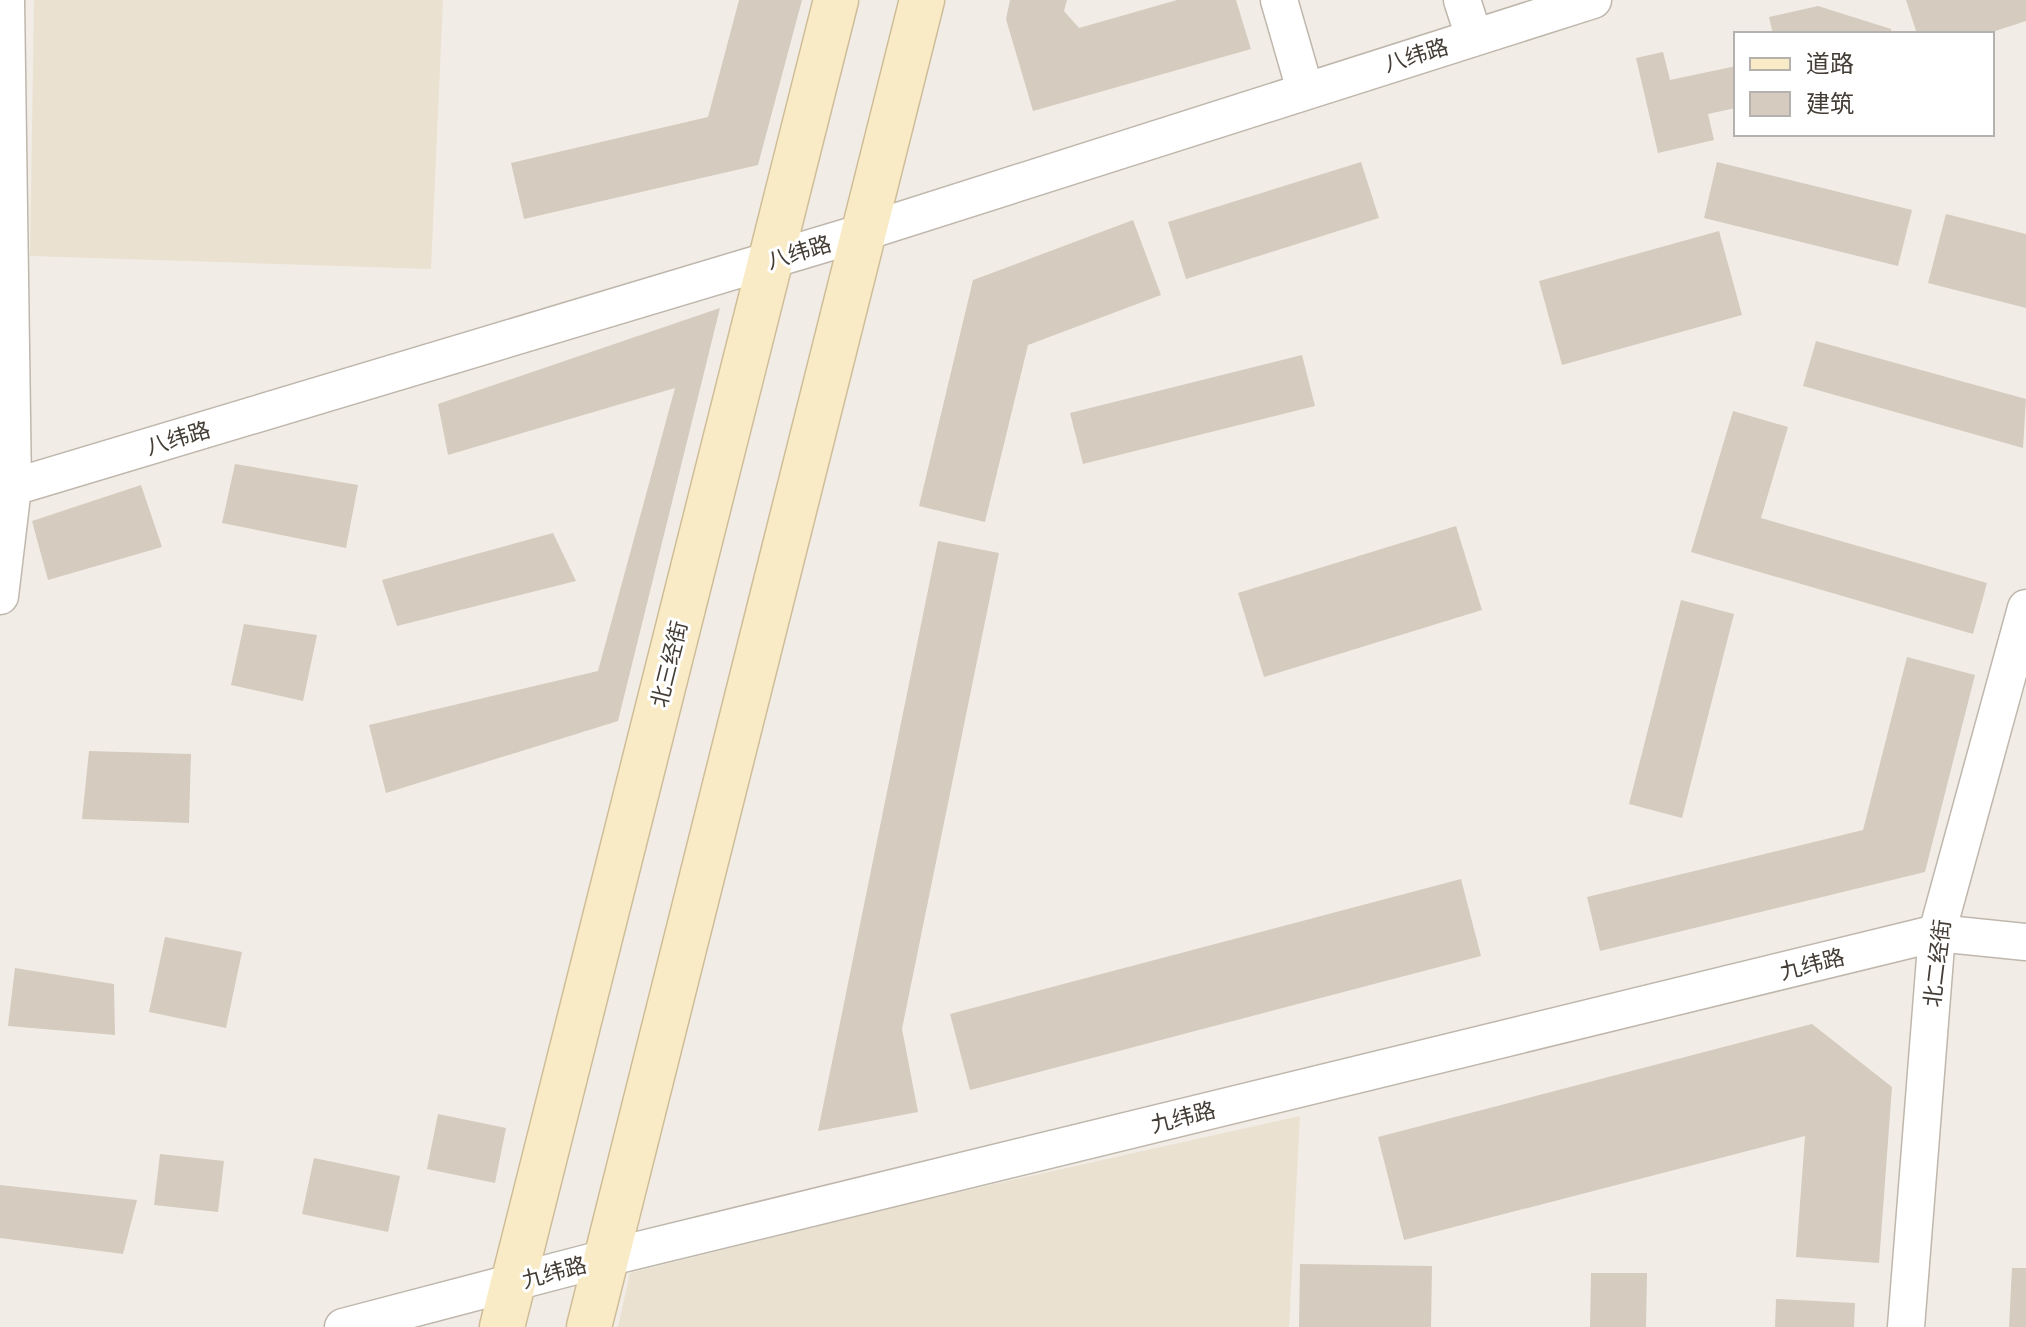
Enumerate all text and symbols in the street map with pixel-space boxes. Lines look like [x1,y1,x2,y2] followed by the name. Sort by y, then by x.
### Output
[1734,32,1994,136] legend
[1381,33,1451,77] street label: 八纬路
[1806,50,1854,77] text: 道路
[1806,90,1854,117] text: 建筑
[764,230,834,274] street label: 八纬路
[143,416,213,460] street label: 八纬路
[646,618,692,710] street label: 北三经街
[1919,918,1955,1008] street label: 北二经街
[1777,943,1847,985] street label: 九纬路
[1148,1096,1218,1138] street label: 九纬路
[519,1251,589,1293] street label: 九纬路

